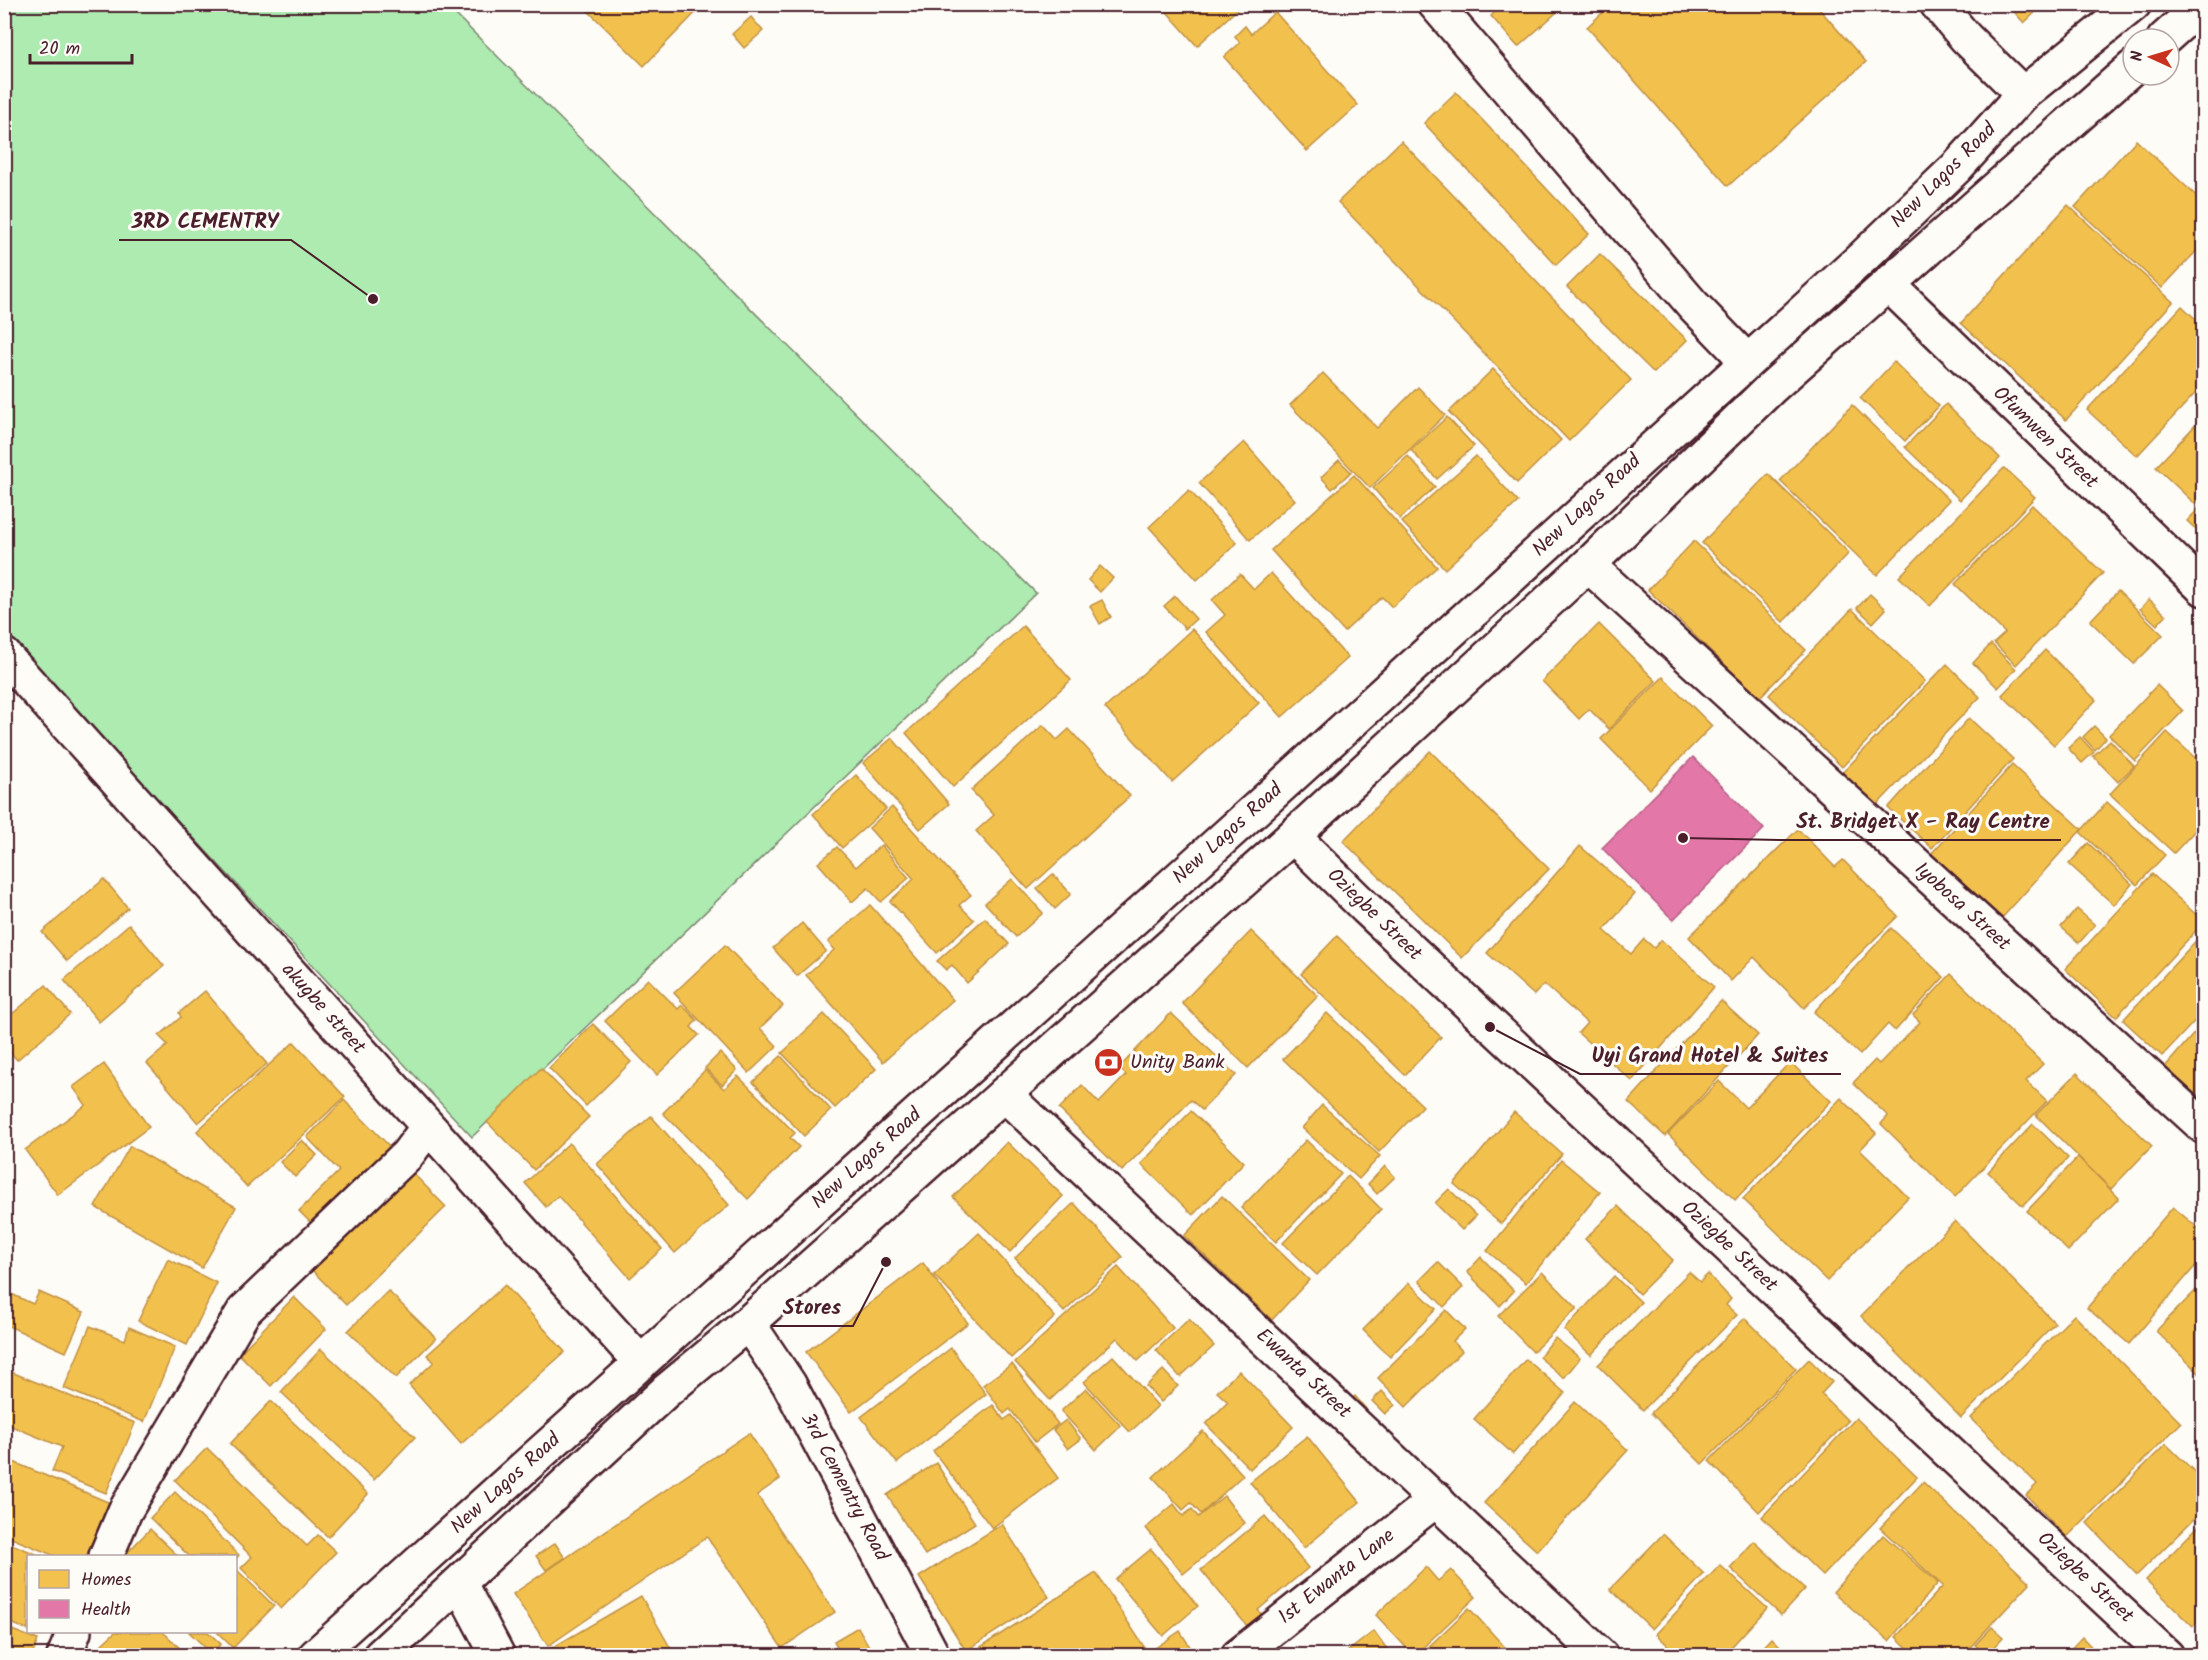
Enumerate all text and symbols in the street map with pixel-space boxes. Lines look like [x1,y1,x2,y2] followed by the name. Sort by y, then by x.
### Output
[30,27,132,65] scale bar
[2121,27,2181,87] north arrow
[39,35,80,64] text: 20 m
[2125,50,2150,62] text: N
[1883,115,2005,237] street label: New Lagos Road
[119,201,291,240] callout: 3RD CEMENTRY
[130,206,280,239] text: 3RD CEMENTRY
[1985,379,2106,497] street label: Ofumwen Street
[1525,446,1650,565] street label: New Lagos Road
[1165,775,1291,893] street label: New Lagos Road
[1784,801,2061,840] callout: St. Bridget X - Ray Centre
[1796,806,2050,839] text: St. Bridget X - Ray Centre
[1906,855,2018,959] street label: Iyobosa Street
[1319,861,1429,969] street label: Oziegbe Street
[273,956,373,1062] street label: akugbe street
[1580,1035,1841,1074] callout: Uyi Grand Hotel & Suites
[1592,1040,1829,1073] text: Uyi Grand Hotel & Suites
[1093,1047,1125,1079] bank icon: Unity Bank
[1130,1047,1225,1079] place label: Unity Bank
[804,1100,930,1218] street label: New Lagos Road
[1673,1194,1785,1301] street label: Oziegbe Street
[771,1287,853,1326] callout: Stores
[783,1292,841,1325] text: Stores
[1248,1321,1358,1427] street label: Ewanta Street
[791,1407,897,1568] street label: 3rd Cementry Road
[443,1425,569,1543] street label: New Lagos Road
[1272,1521,1402,1633] street label: 1st Ewanta Lane
[2029,1525,2141,1632] street label: Oziegbe Street
[27,1555,237,1633] legend
[81,1566,132,1595] text: Homes
[81,1596,131,1625] text: Health

